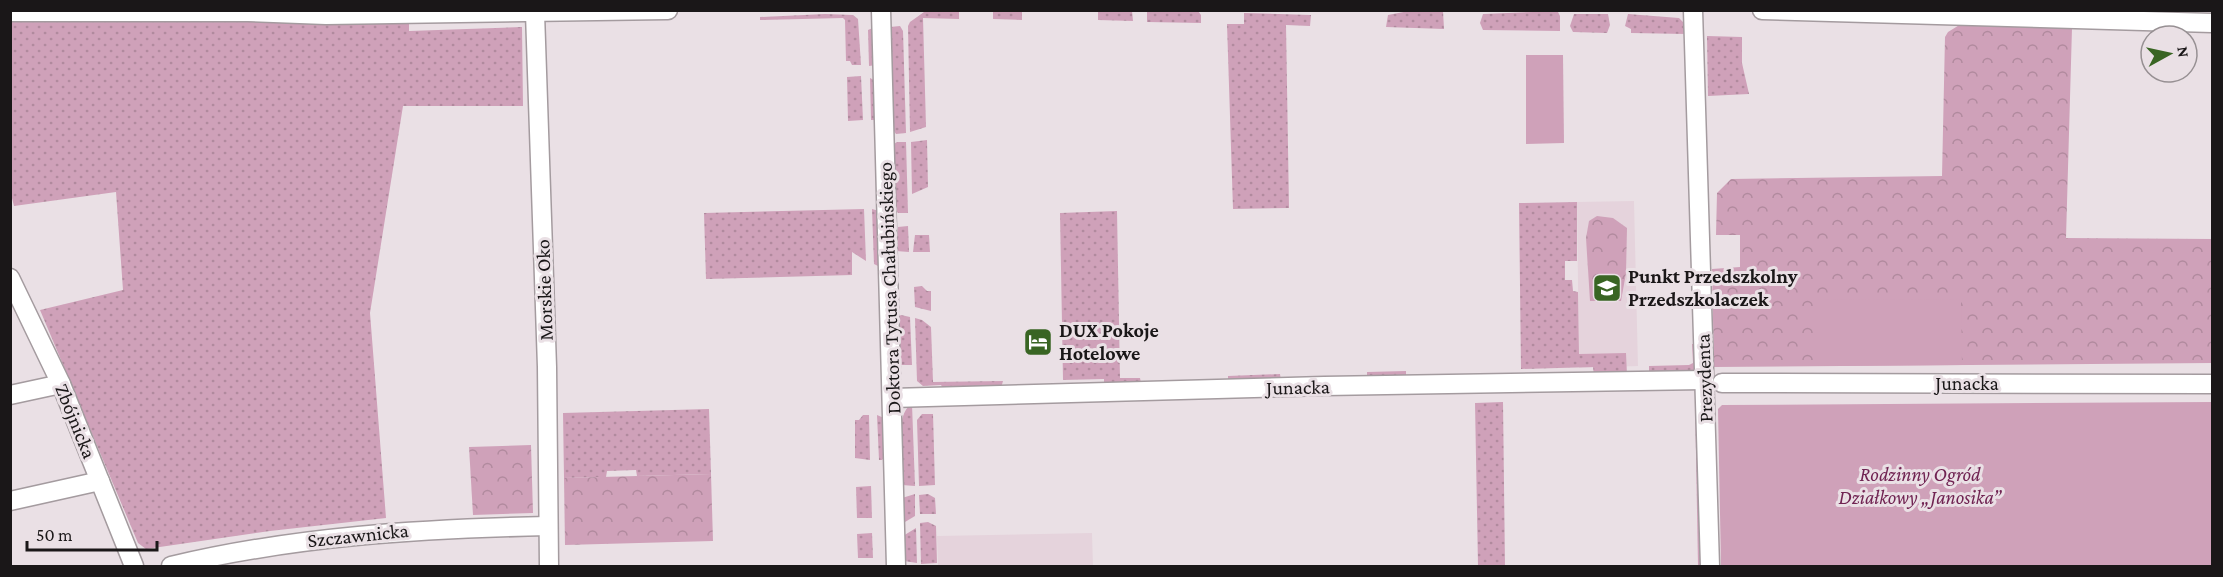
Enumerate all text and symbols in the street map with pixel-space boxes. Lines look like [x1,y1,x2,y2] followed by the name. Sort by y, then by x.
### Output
[2139,24,2199,84] north arrow
[2174,45,2193,59] text: N
[874,162,905,414] street label: Doktora Tytusa Chałubińskiego
[531,239,557,341] street label: Morskie Oko
[1628,265,1798,310] place label: Punkt Przedszkolny Przedszkolaczek
[1591,272,1623,304] school or university icon: Punkt Przedszkolny Przedszkolaczek
[1059,319,1159,364] place label: DUX Pokoje Hotelowe
[1022,326,1054,358] hotel icon: DUX Pokoje Hotelowe
[1691,333,1718,423] street label: Prezydenta
[1933,372,1999,395] street label: Junacka
[1264,375,1330,400] street label: Junacka
[50,381,101,462] street label: Zbójnicka
[1839,463,2002,509] park label: Rodzinny Ogród Działkowy „Janosika”
[27,514,158,552] scale bar
[306,519,410,551] street label: Szczawnicka
[36,525,73,545] text: 50 m

